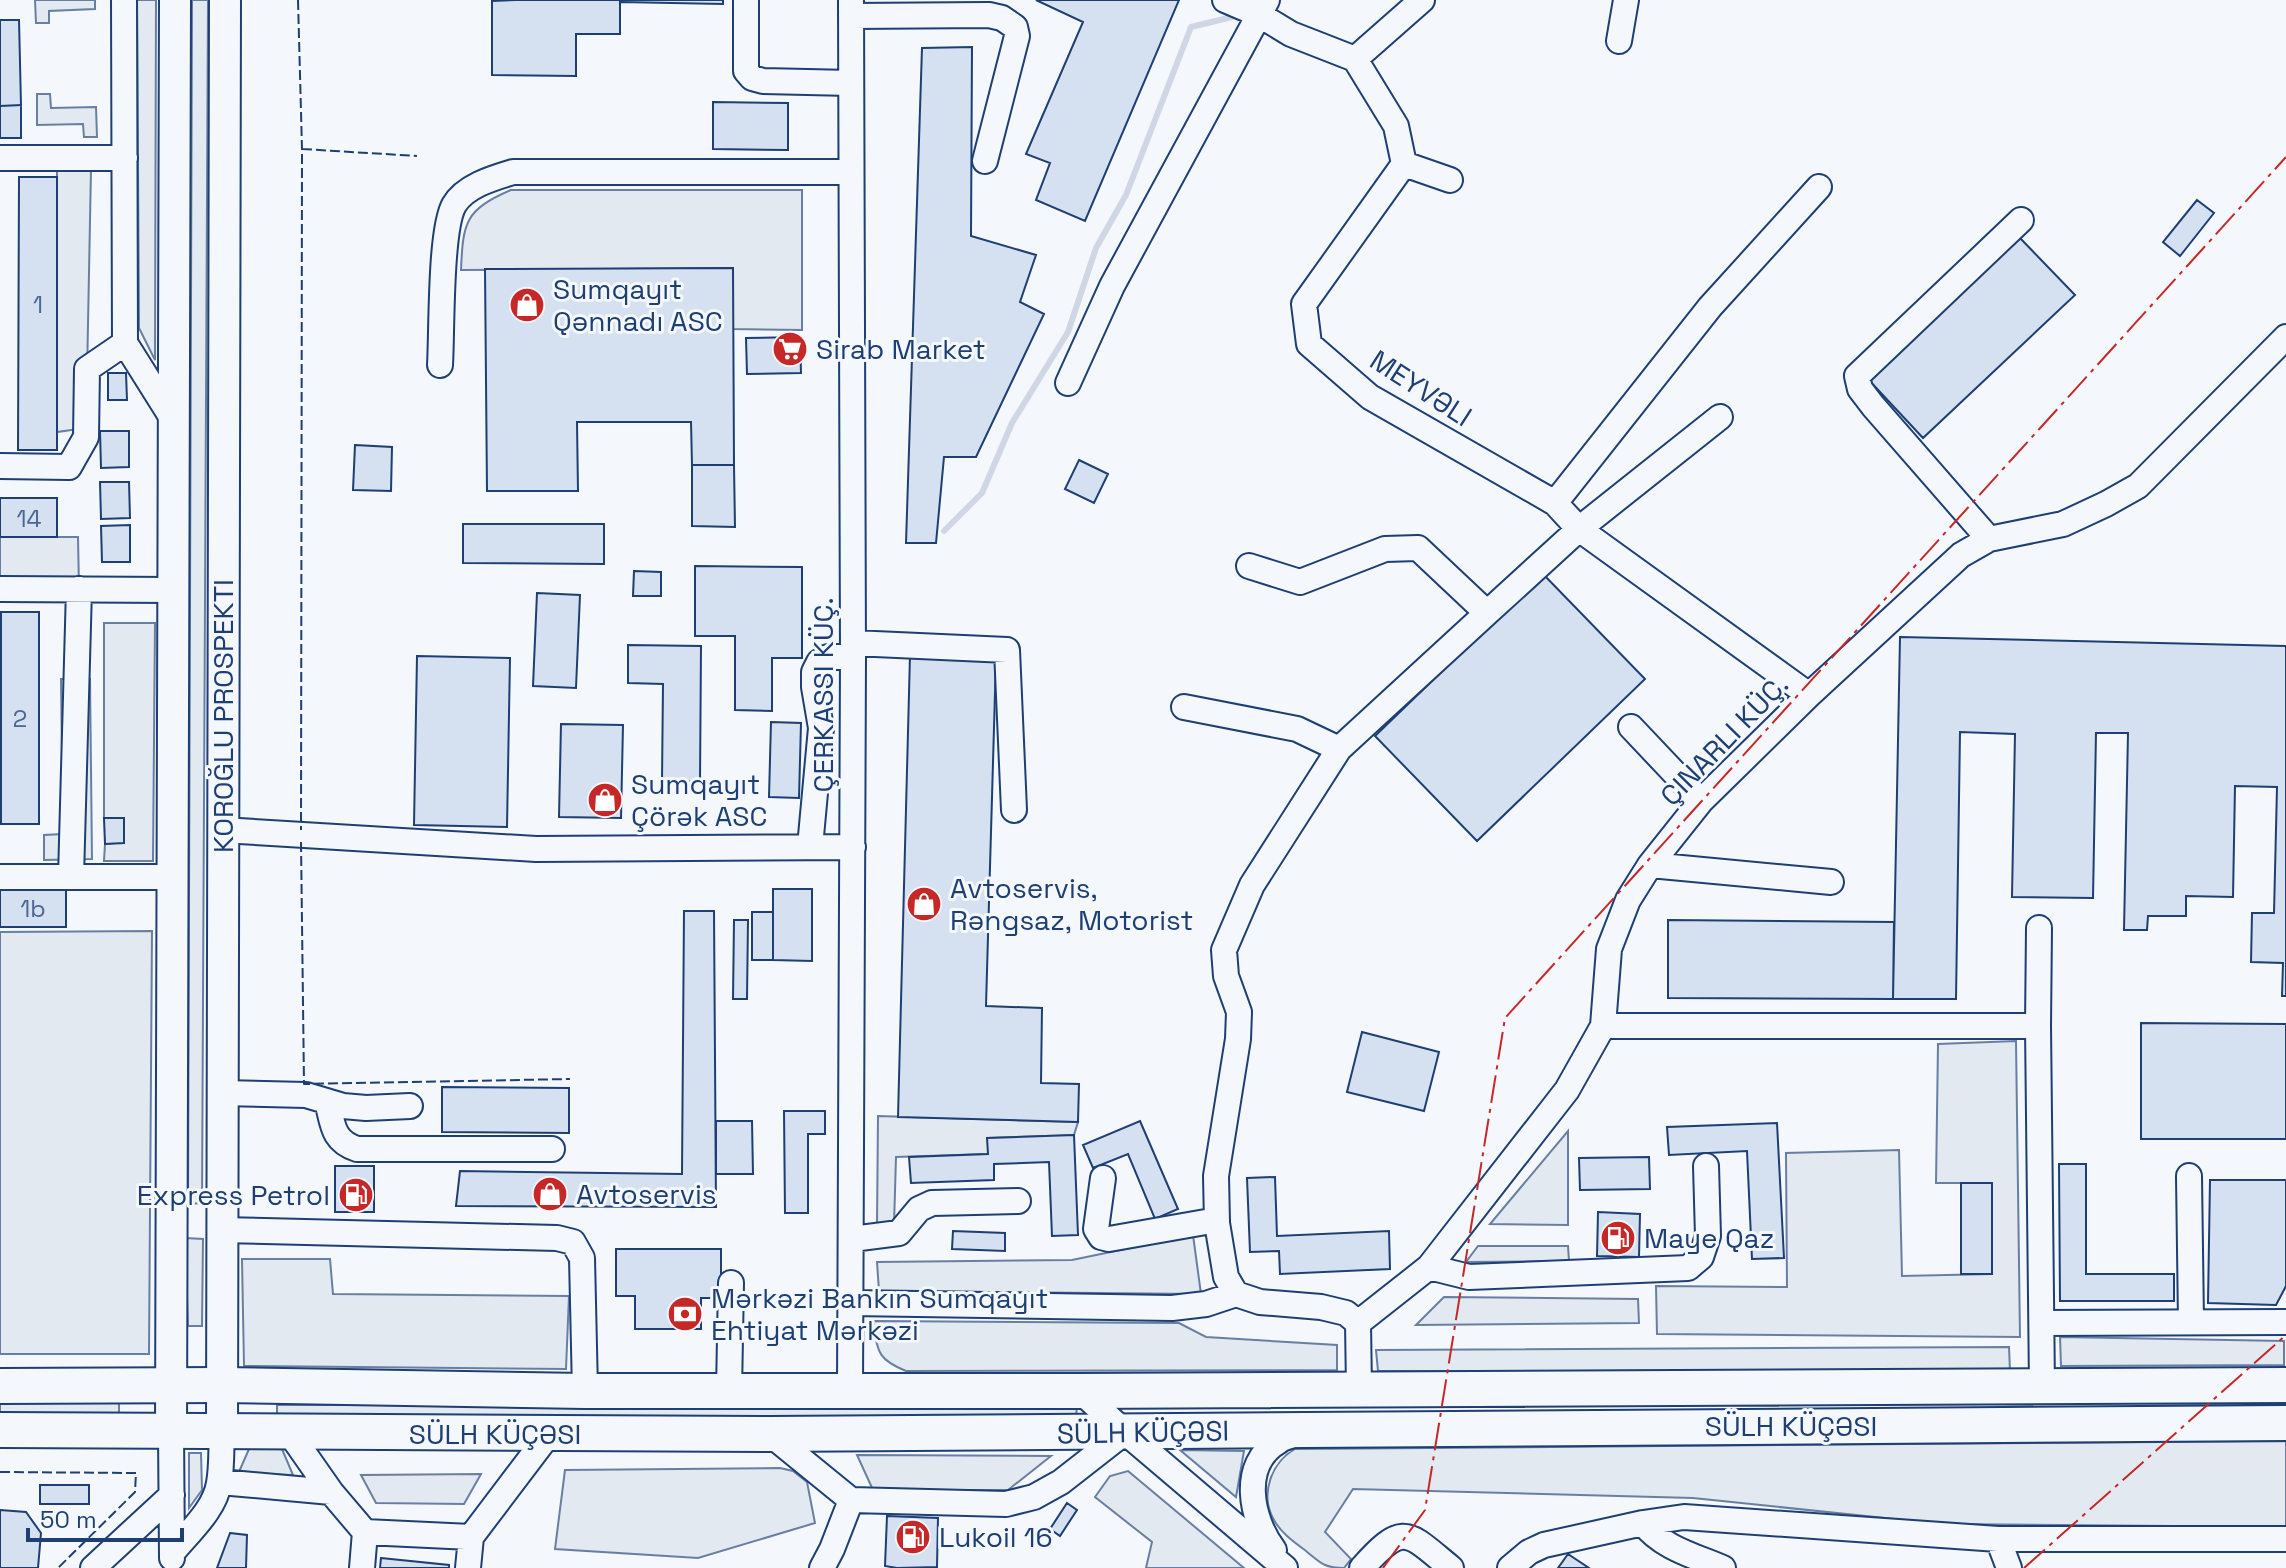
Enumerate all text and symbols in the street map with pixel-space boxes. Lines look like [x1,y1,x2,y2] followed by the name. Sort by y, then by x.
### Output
[553,271,723,339] place label: Sumqayıt Qənnadı ASC
[508,286,546,324] shop icon: Sumqayıt Qənnadı ASC
[33,289,43,320] house number: 1
[771,330,809,368] supermarket icon: Sirab Market
[816,331,986,367] place label: Sirab Market
[1363,342,1479,434] street label: MEYVƏLI
[16,503,42,534] house number: 14
[205,579,241,853] street label: KOROĞLU PROSPEKTI
[805,597,841,793] street label: ÇERKASSI KÜÇ.
[1652,667,1796,813] street label: ÇINARLI KÜÇ.
[13,703,27,734] house number: 2
[631,766,768,834] place label: Sumqayıt Çörək ASC
[586,781,624,819] shop icon: Sumqayıt Çörək ASC
[950,870,1193,938] place label: Avtoservis, Rəngsaz, Motorist
[905,885,943,923] shop icon: Avtoservis, Rəngsaz, Motorist
[20,893,46,924] house number: 1b
[531,1175,569,1213] shop icon: Avtoservis
[337,1176,375,1214] fuel station icon: Express Petrol
[576,1176,717,1212] place label: Avtoservis
[137,1177,330,1213] place label: Express Petrol
[1599,1219,1637,1257] fuel station icon: Maye Qaz
[1644,1220,1774,1256] place label: Maye Qaz
[711,1280,1048,1348] place label: Mərkəzi Bankın Sumqayıt Ehtiyat Mərkəzi
[666,1295,704,1333] bank icon: Mərkəzi Bankın Sumqayıt Ehtiyat Mərkəzi
[1705,1408,1877,1444] street label: SÜLH KÜÇƏSI
[1056,1412,1230,1452] street label: SÜLH KÜÇƏSI
[409,1416,581,1452] street label: SÜLH KÜÇƏSI
[28,1492,182,1542] scale bar
[40,1504,97,1535] text: 50 m
[894,1518,932,1556] fuel station icon: Lukoil 16
[939,1519,1053,1555] place label: Lukoil 16

